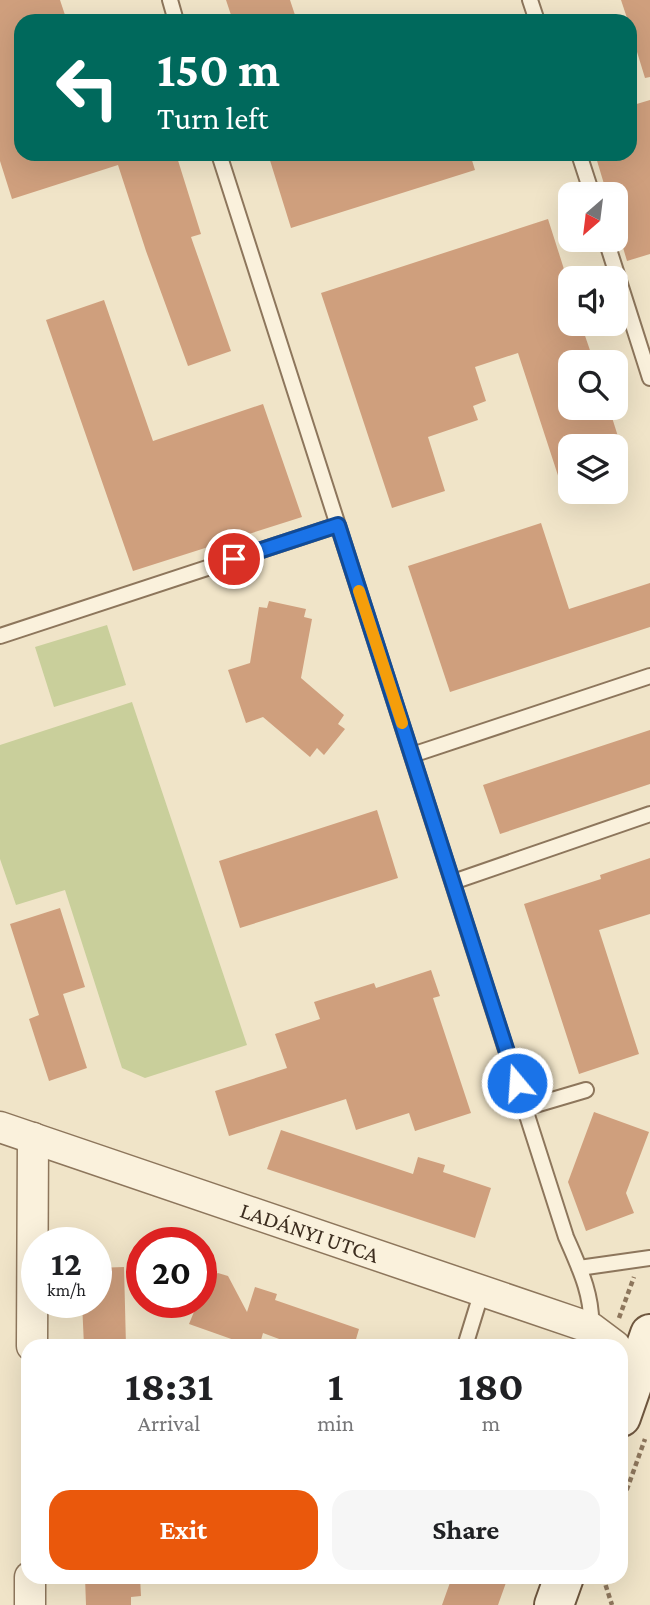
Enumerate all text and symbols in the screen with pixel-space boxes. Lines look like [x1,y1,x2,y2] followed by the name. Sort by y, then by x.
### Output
[42,42,133,133] icon: left
[157,42,280,97] text: 150 m
[157,100,268,136] text: Turn left
[558,182,628,252] north arrow
[558,182,628,504] map controls
[558,266,628,336] button: sound
[558,350,628,420] button: search
[558,434,628,504] button: layers
[204,529,264,589] pin
[215,540,253,578] icon: arrive
[480,1046,554,1120] position arrow
[237,1197,383,1268] street label: LADÁNYI UTCA
[126,1227,217,1318] speed limit sign: 20
[51,1244,82,1283] text: 12
[47,1280,86,1300] text: km/h
[125,1362,213,1409] text: 18:31
[328,1362,344,1409] text: 1
[458,1362,524,1409] text: 180
[138,1410,200,1436] text: Arrival
[317,1410,354,1436] text: min
[482,1410,500,1436] text: m
[49,1490,318,1570] button: Exit
[332,1490,600,1570] button: Share

